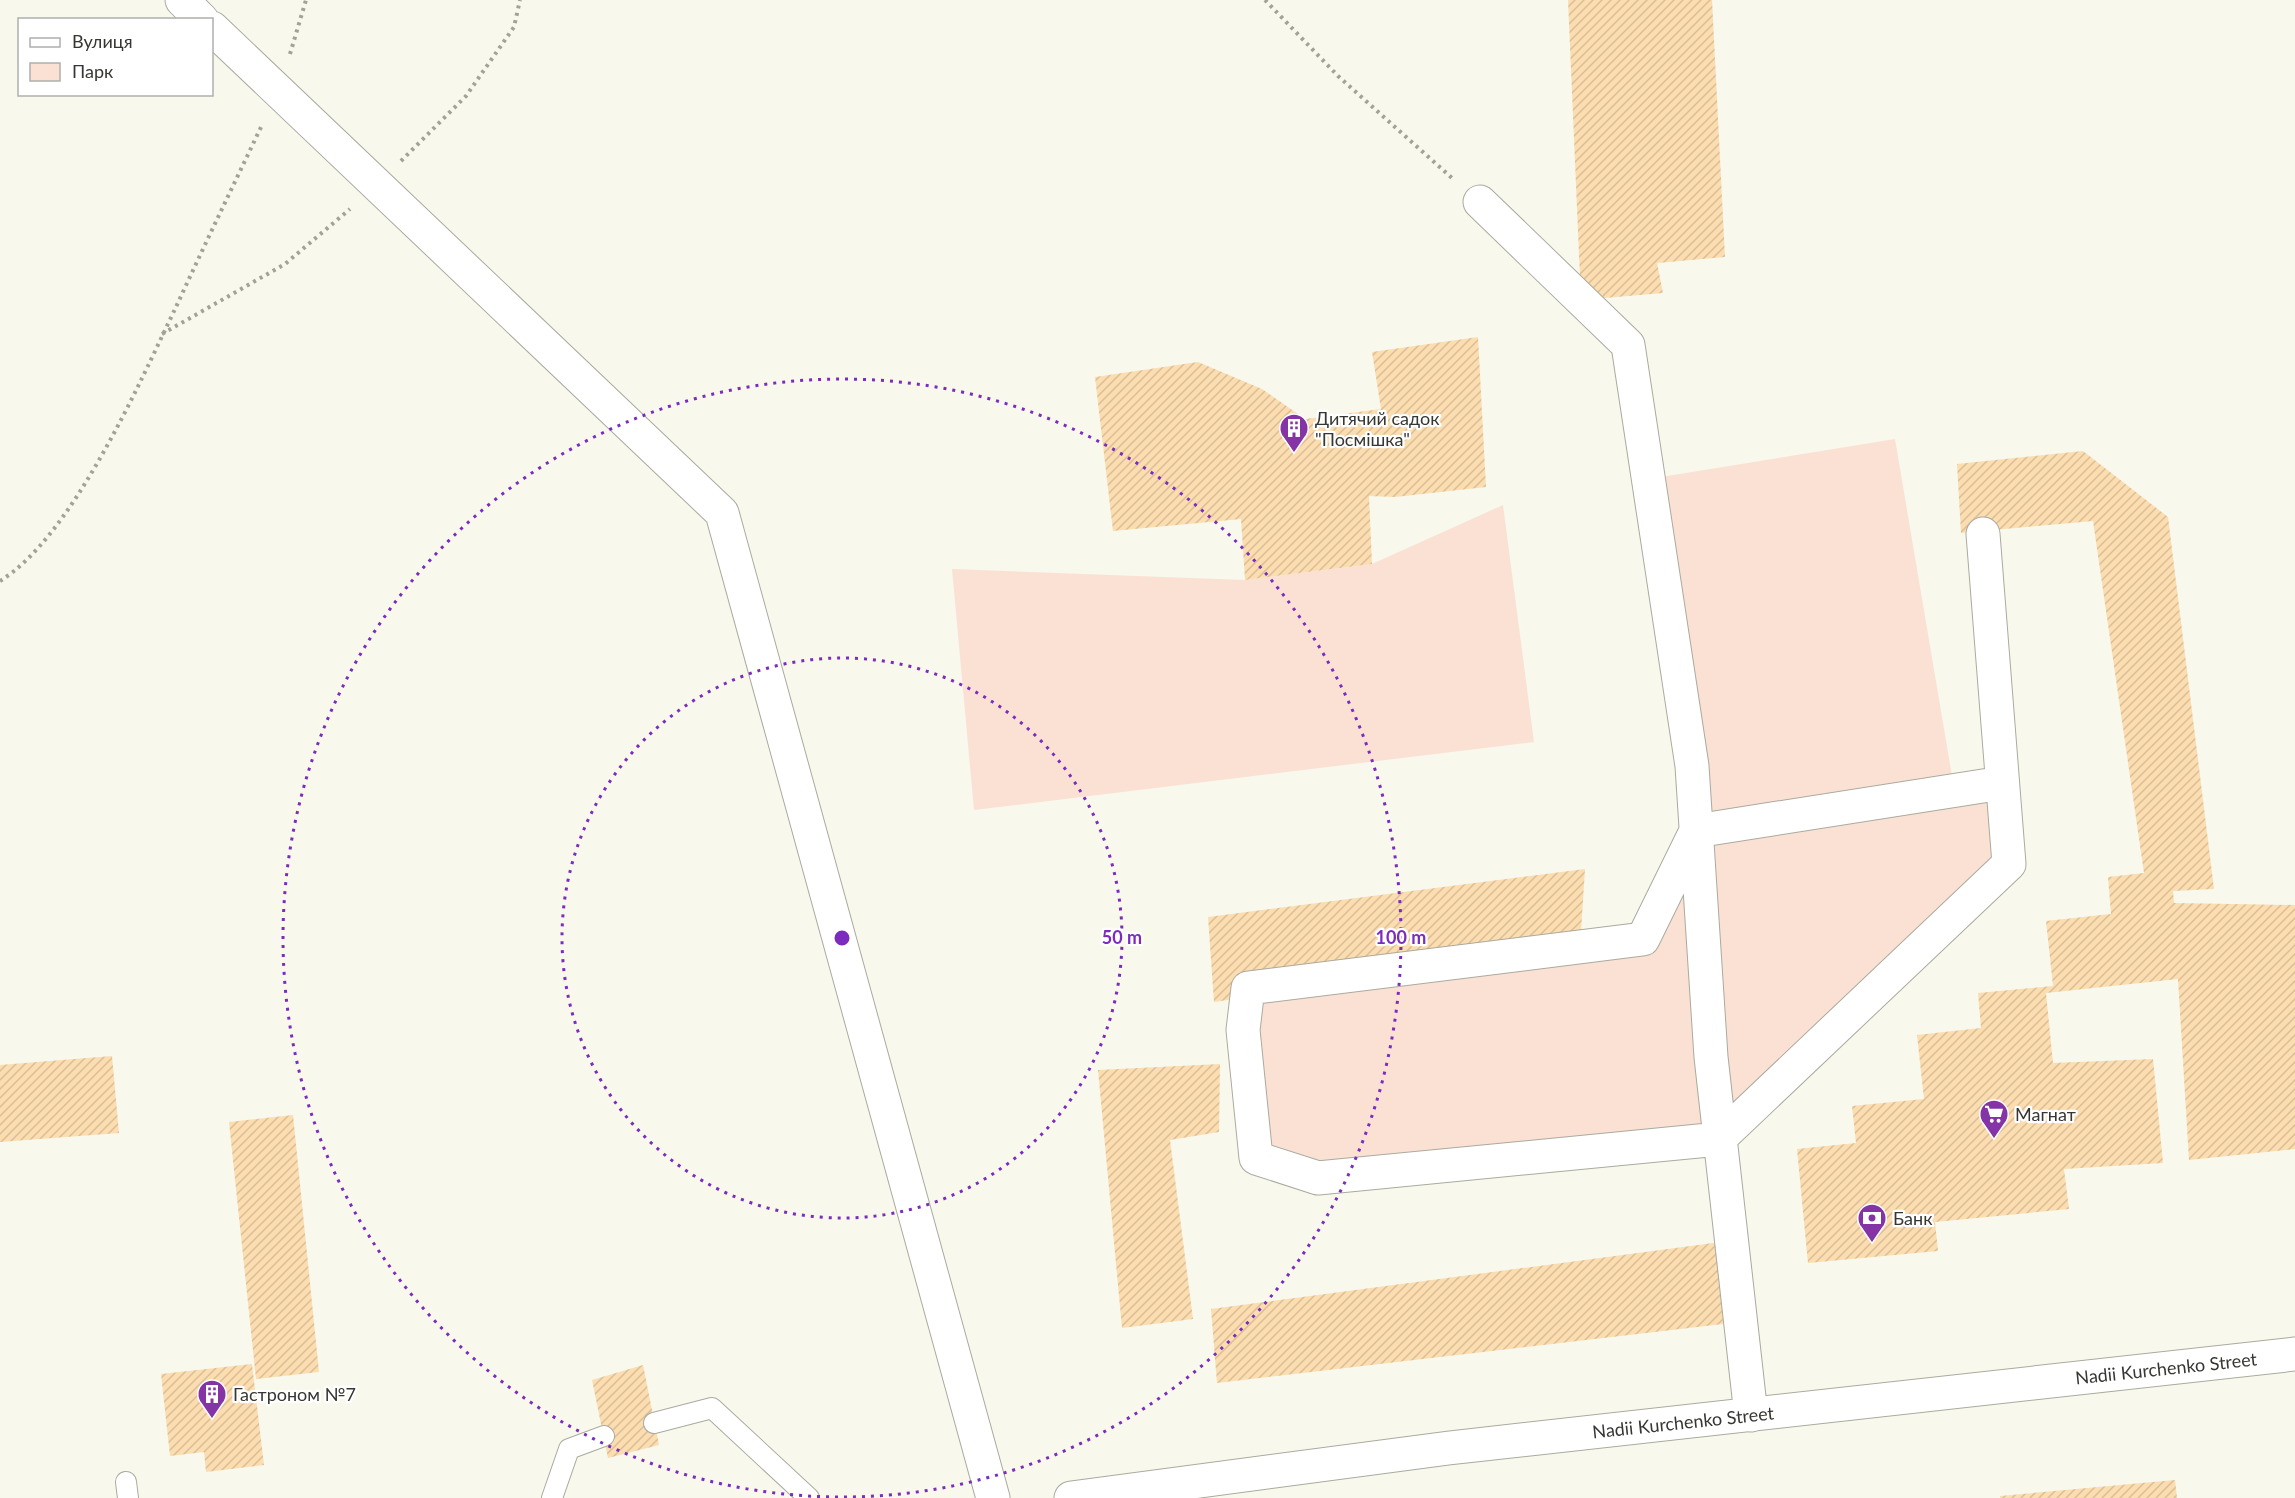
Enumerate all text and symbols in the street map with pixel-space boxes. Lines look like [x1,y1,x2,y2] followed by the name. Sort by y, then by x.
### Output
[18,18,213,96] legend
[72,30,133,52] text: Вулиця
[72,60,114,82] text: Парк
[1315,407,1440,450] place label: Дитячий садок "Посмішка"
[1278,412,1310,454] building icon: Дитячий садок "Посмішка"
[1102,926,1142,948] text: 50 m
[1376,926,1426,948] text: 100 m
[832,928,852,948] centre of rings
[1978,1098,2010,1140] supermarket icon: Магнат
[2015,1103,2076,1125] place label: Магнат
[1856,1202,1888,1244] bank icon: Банк
[1893,1207,1933,1229] place label: Банк
[2074,1347,2258,1388] street label: Nadii Kurchenko Street
[196,1378,228,1420] building icon: Гастроном №7
[233,1383,356,1405] place label: Гастроном №7
[1591,1401,1775,1442] street label: Nadii Kurchenko Street

